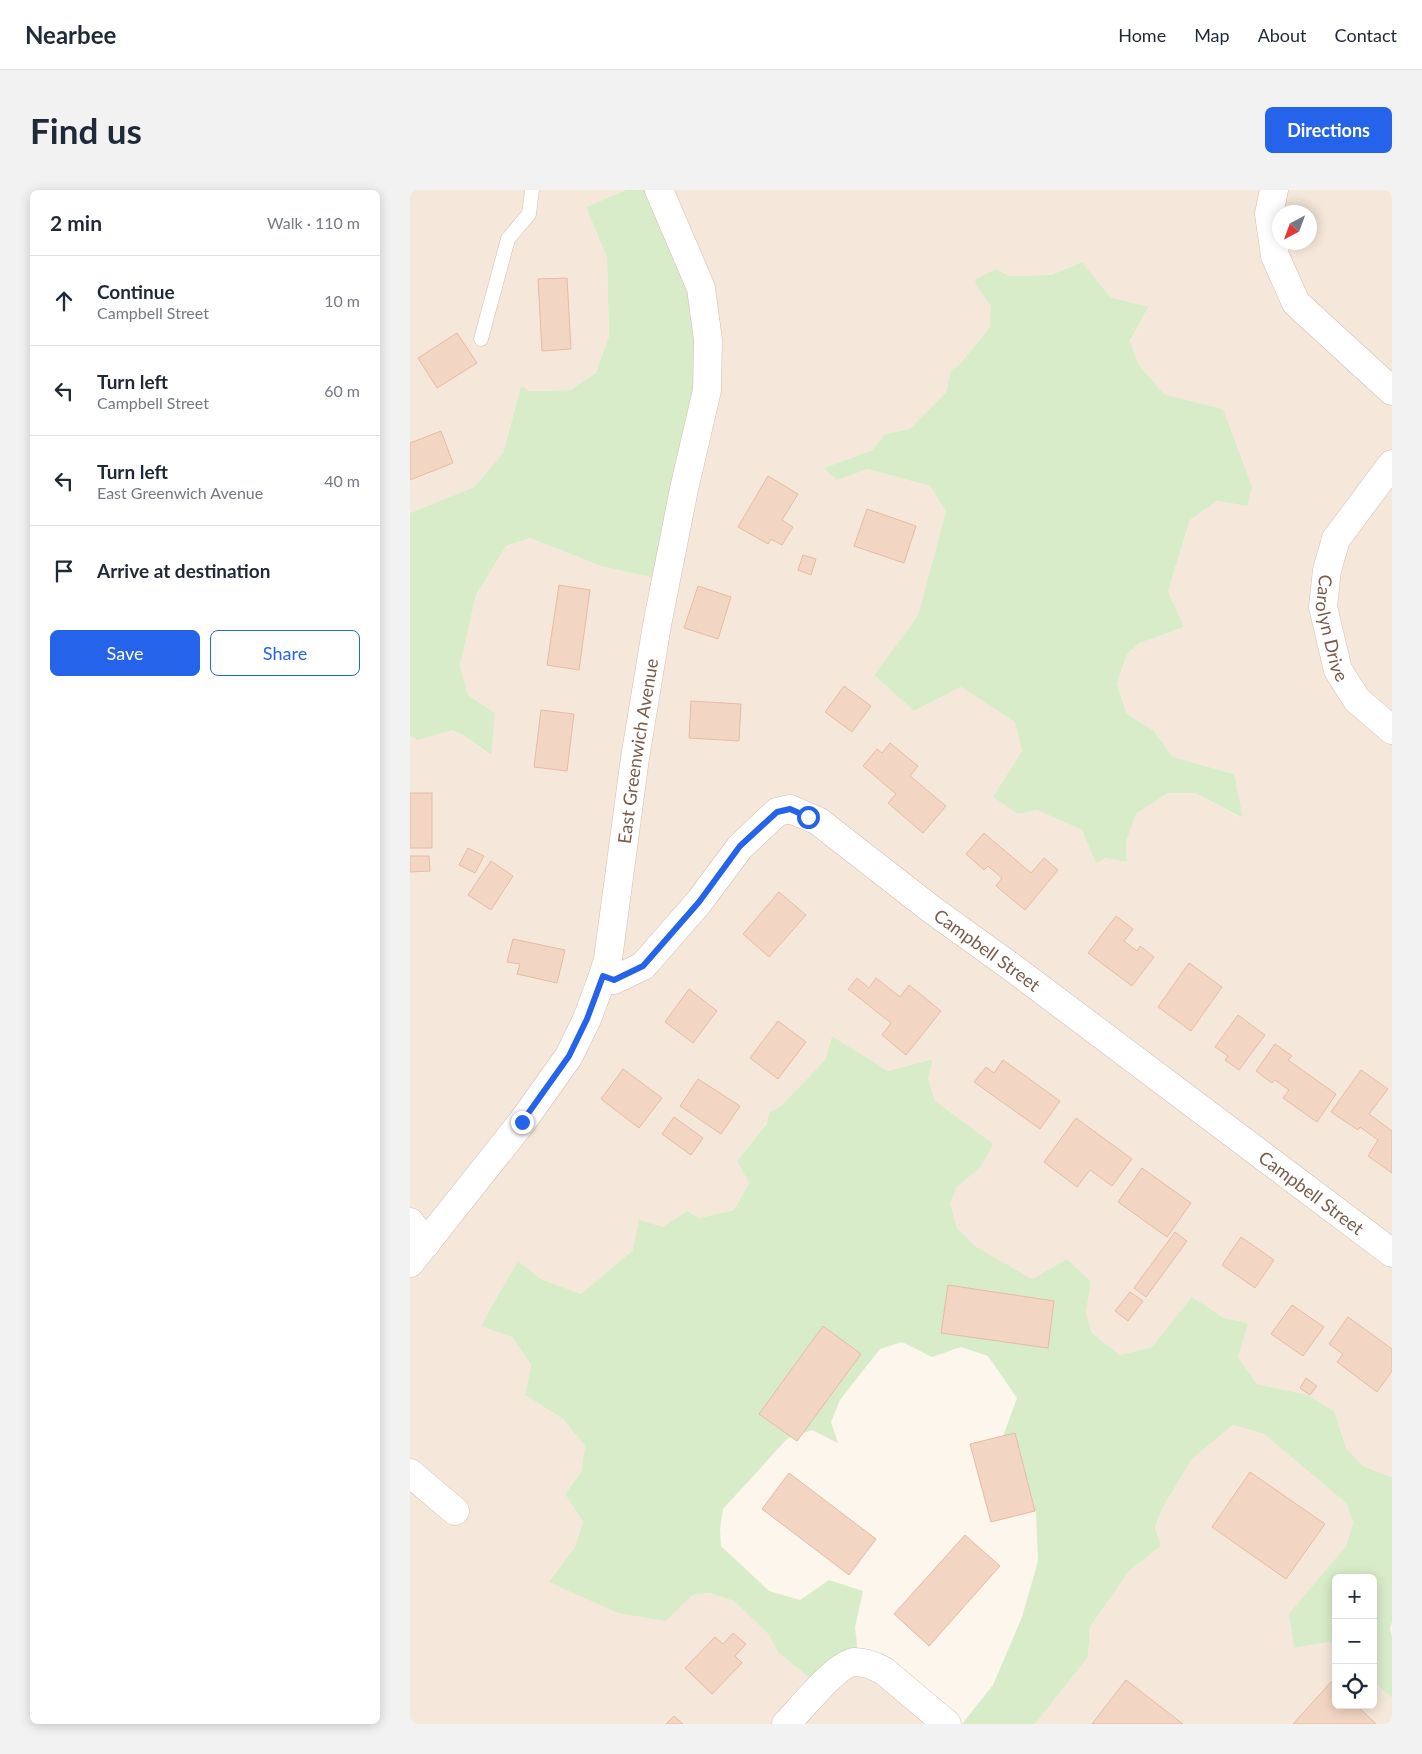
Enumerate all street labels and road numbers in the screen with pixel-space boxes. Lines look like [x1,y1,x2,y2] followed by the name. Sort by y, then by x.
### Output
[1312,574,1353,686] street label: Carolyn Drive
[613,657,662,845] street label: East Greenwich Avenue
[930,904,1045,996] street label: Campbell Street
[1255,1146,1369,1239] street label: Campbell Street

